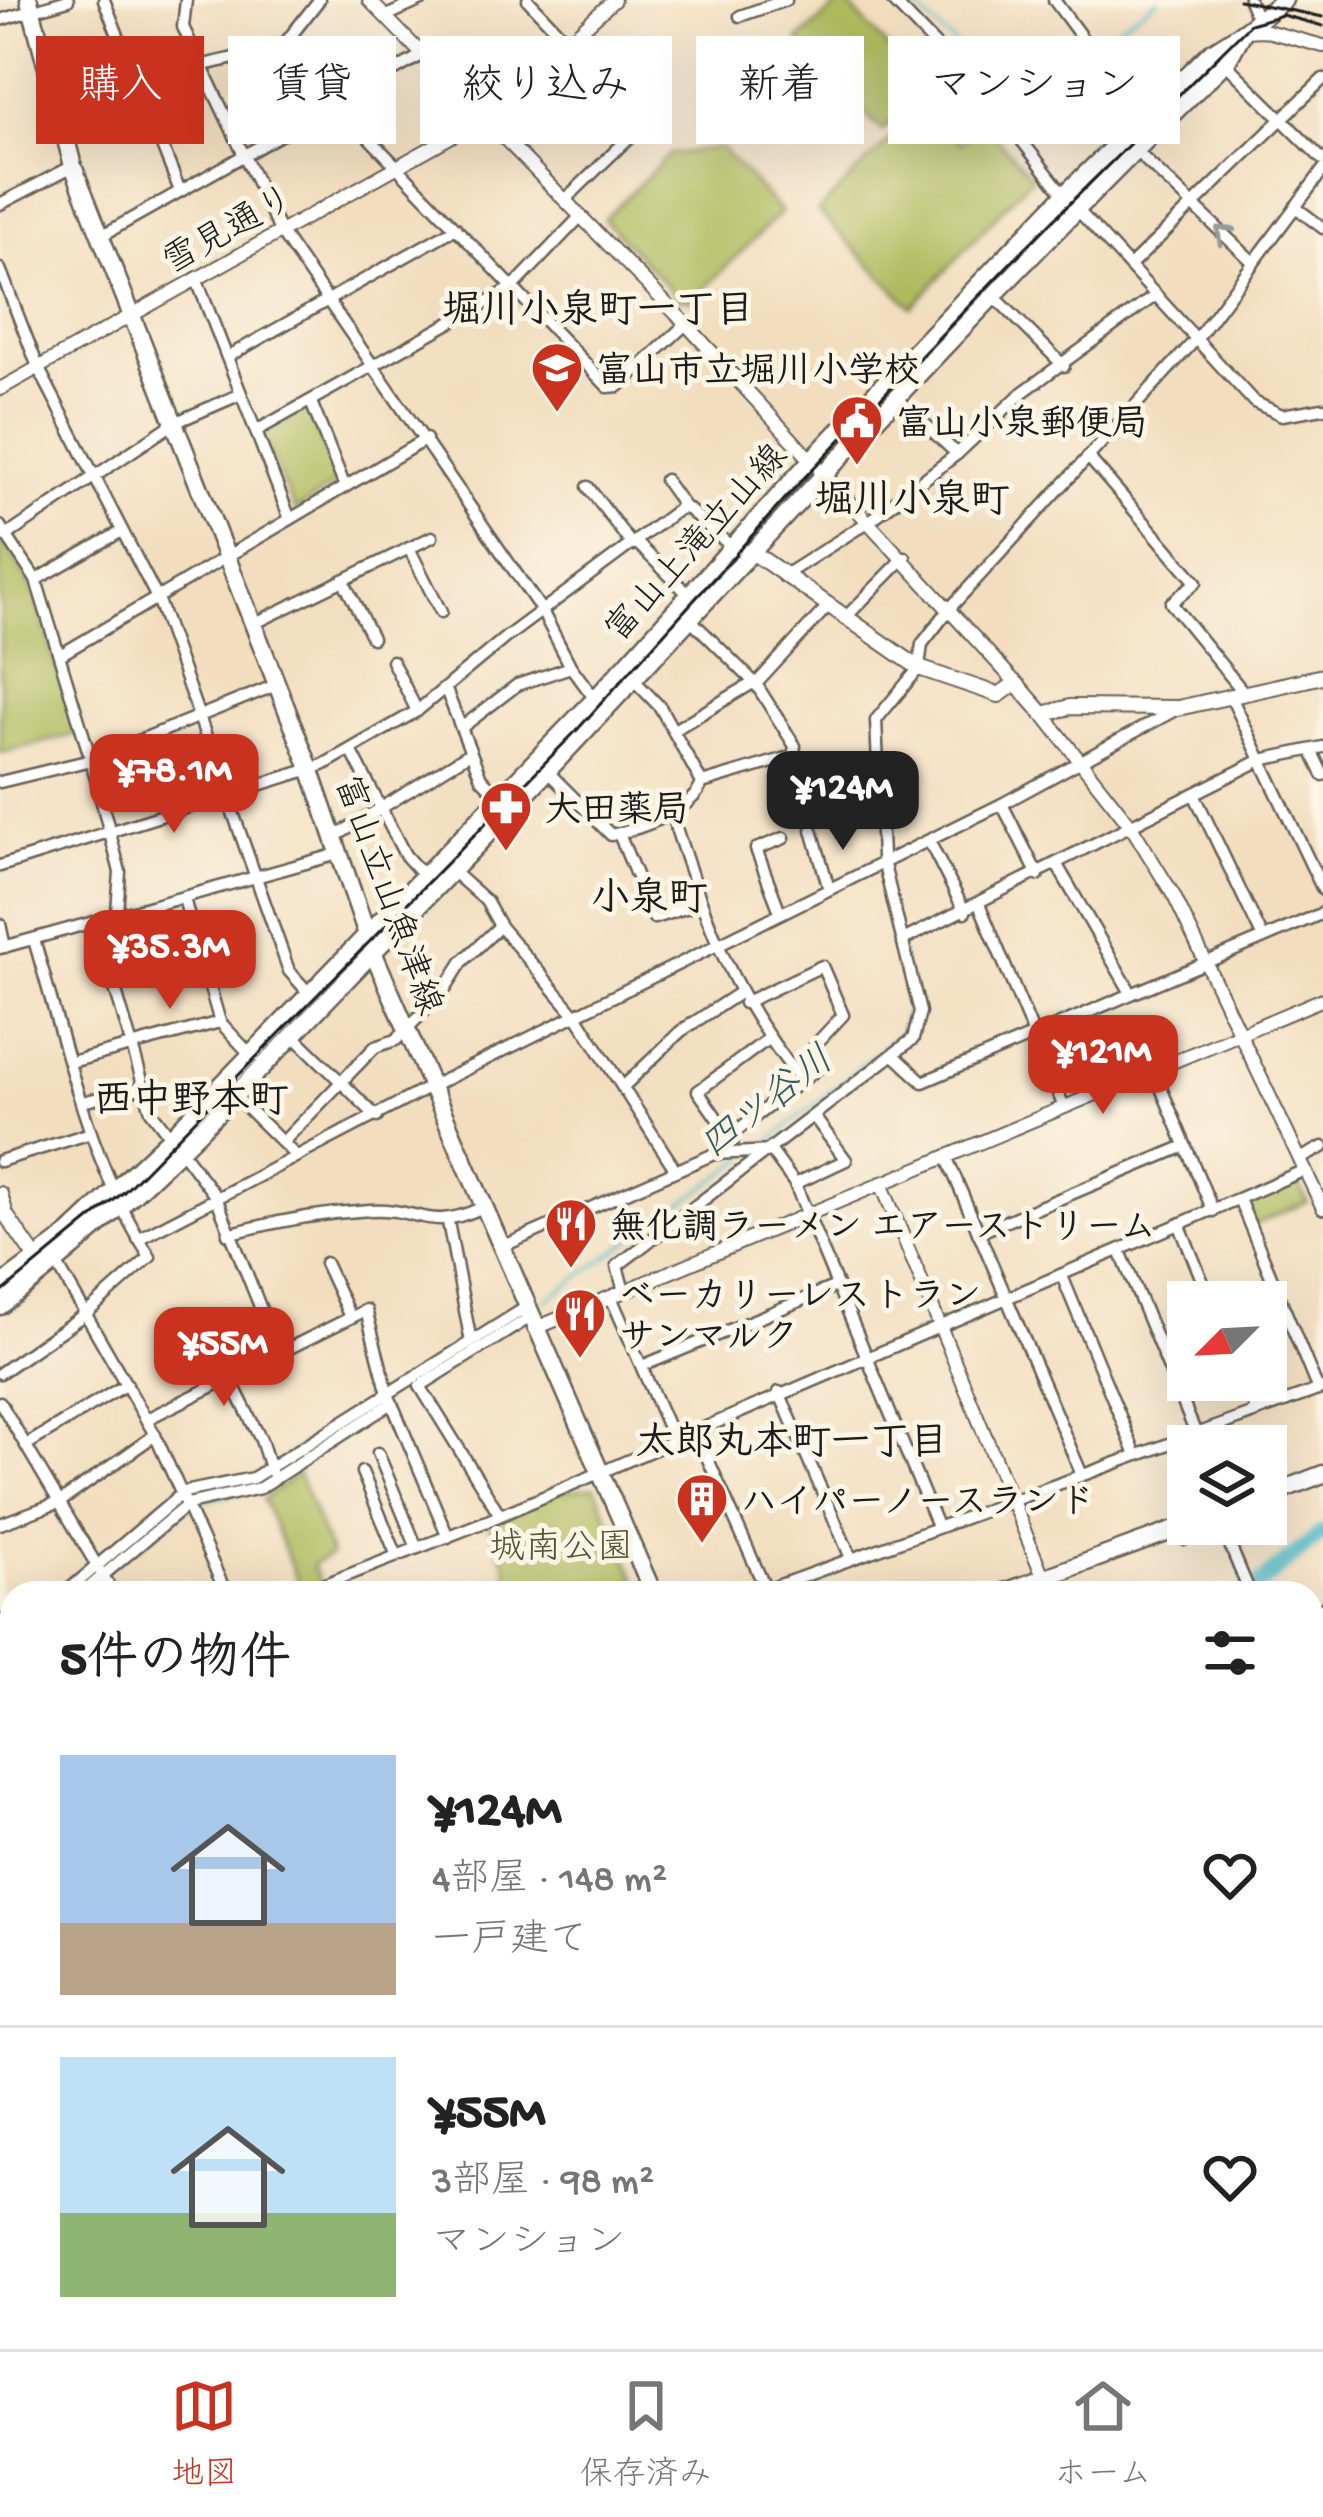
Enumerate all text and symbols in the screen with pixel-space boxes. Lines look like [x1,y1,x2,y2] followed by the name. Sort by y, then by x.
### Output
[36,36,204,144] chip: 購入
[228,36,396,144] chip: 賃貸
[420,36,672,144] chip: 絞り込み
[696,36,864,144] chip: 新着
[888,36,1180,144] chip: マンション
[157,179,304,286] street label: 雪見通り
[1215,226,1237,248] one-way arrow
[442,288,754,337] district label: 堀川小泉町一丁目
[529,340,585,414] school or university icon: 富山市立堀川小学校
[596,351,920,396] place label: 富山市立堀川小学校
[829,393,885,467] public building icon: 富山小泉郵便局
[896,404,1148,449] place label: 富山小泉郵便局
[597,436,799,653] street label: 富山上滝立山線
[814,478,1010,527] district label: 堀川小泉町
[76,734,272,836] pin: ¥78.1M
[117,750,231,796] text: ¥78.1M
[759,751,927,853] pin: ¥124M
[794,767,892,813] text: ¥124M
[322,770,450,1022] street label: 富山立山魚津線
[478,779,534,853] pharmacy icon: 大田薬局
[545,790,689,835] place label: 大田薬局
[590,876,708,925] district label: 小泉町
[72,910,268,1012] pin: ¥35.3M
[111,926,229,972] text: ¥35.3M
[1019,1015,1187,1117] pin: ¥121M
[1055,1031,1151,1077] text: ¥121M
[694,1039,845,1172] water label: 四ツ谷川
[93,1078,289,1127] district label: 西中野本町
[543,1196,599,1270] restaurant icon: 無化調ラーメン エアーストリーム
[610,1207,1156,1252] place label: 無化調ラーメン エアーストリーム
[619,1278,981,1362] place label: ベーカリーレストラン サンマルク
[1167,1281,1287,1401] north arrow
[1167,1281,1287,1545] map controls
[552,1286,608,1360] restaurant icon: ベーカリーレストラン サンマルク
[153,1307,295,1409] pin: ¥55M
[181,1323,267,1369] text: ¥55M
[636,1421,948,1469] district label: 太郎丸本町一丁目
[1167,1425,1287,1545] button: layers
[674,1471,730,1545] building icon: ハイパーノースランド
[741,1484,1095,1527] place label: ハイパーノースランド
[489,1527,633,1572] park label: 城南公園
[1197,1620,1263,1686] icon: filters
[60,1633,291,1693] text: 5件の物件
[432,1784,561,1844] text: ¥124M
[156,1803,300,1947] icon: home
[1197,1842,1263,1908] icon: heart
[432,1859,667,1905] text: 4部屋 · 148 m²
[432,1920,588,1966] text: 一戸建て
[432,2086,545,2146] text: ¥55M
[156,2105,300,2249] icon: home
[1197,2144,1263,2210] icon: heart
[432,2161,654,2207] text: 3部屋 · 98 m²
[432,2222,625,2268] text: マンション
[171,2373,237,2496] tab: 地図
[580,2373,712,2496] tab: 保存済み
[1054,2373,1152,2496] tab: ホーム

